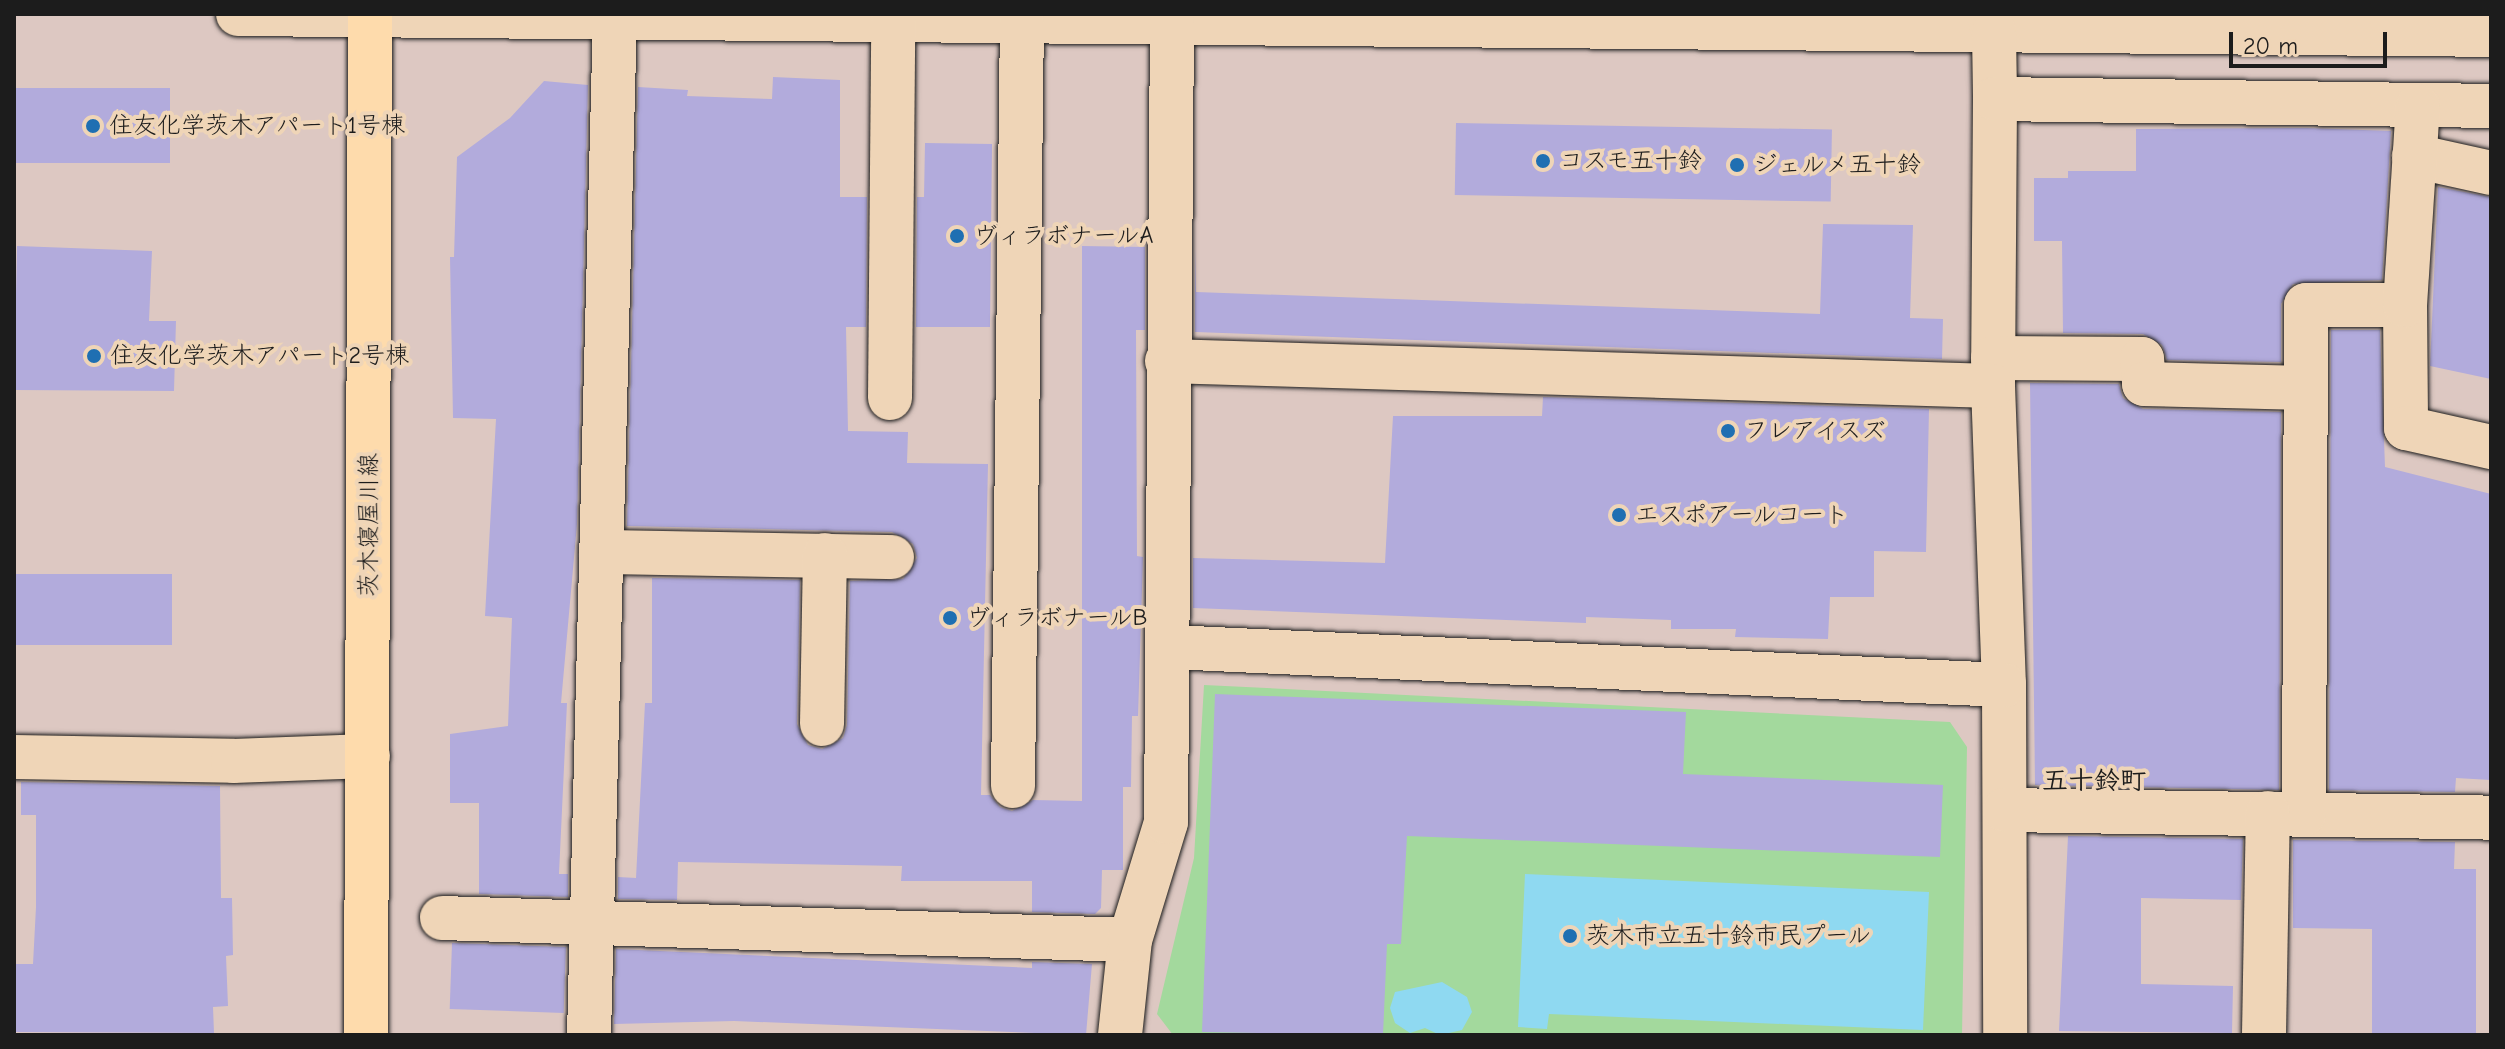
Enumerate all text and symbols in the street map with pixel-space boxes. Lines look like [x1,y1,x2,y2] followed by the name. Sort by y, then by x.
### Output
[2233,16,2391,66] scale bar
[2243,32,2298,60] text: 20 m
[109,112,407,140] place label: 住友化学茨木アパート1号棟
[84,117,102,135] marker: 住友化学茨木アパート1号棟
[1559,147,1703,175] place label: コスモ五十鈴
[1753,151,1921,179] place label: ジェルメ五十鈴
[1534,152,1552,170] marker: コスモ五十鈴
[1728,156,1746,174] marker: ジェルメ五十鈴
[973,222,1155,250] place label: ヴィラボナールA
[948,227,966,245] marker: ヴィラボナールA
[110,342,411,370] place label: 住友化学茨木アパート2号棟
[85,347,103,365] marker: 住友化学茨木アパート2号棟
[1744,417,1888,445] place label: フレアイスズ
[1719,422,1737,440] marker: フレアイスズ
[355,453,383,597] street label: 茨木寝屋川線
[1635,501,1850,529] place label: エスポアールコート
[1610,506,1628,524] marker: エスポアールコート
[966,604,1149,632] place label: ヴィラボナールB
[941,609,959,627] marker: ヴィラボナールB
[2042,766,2146,798] district label: 五十鈴町
[1586,922,1873,950] place label: 茨木市立五十鈴市民プール
[1561,927,1579,945] marker: 茨木市立五十鈴市民プール

